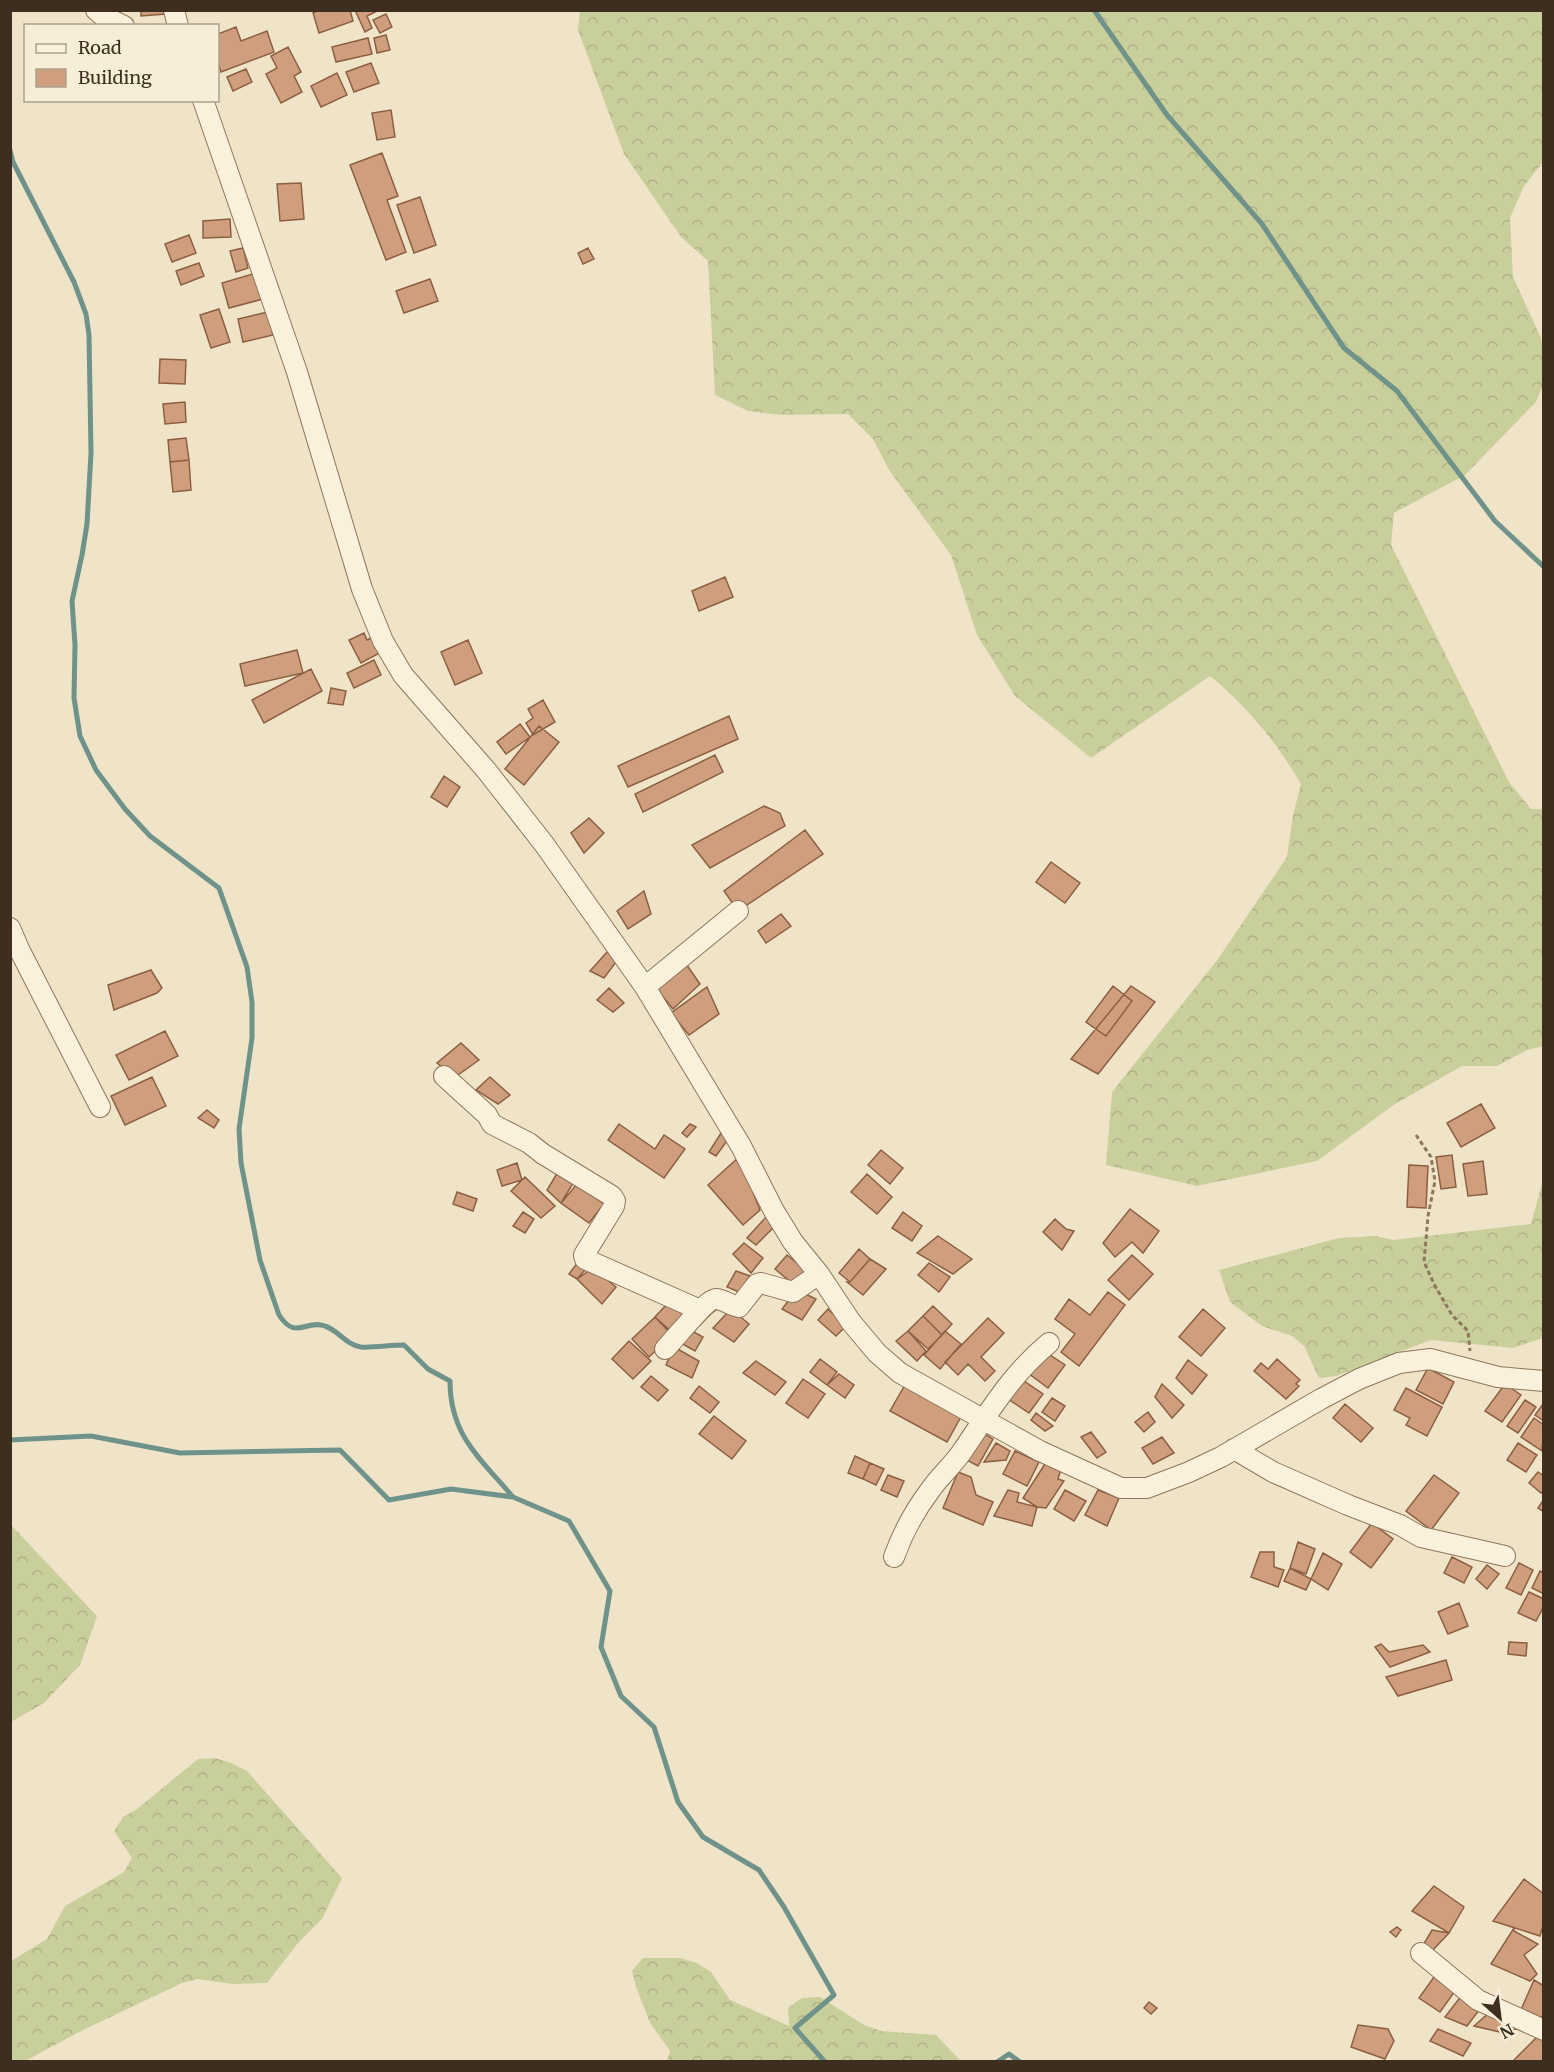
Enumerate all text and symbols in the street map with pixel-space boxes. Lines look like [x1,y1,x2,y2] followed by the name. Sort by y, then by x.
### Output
[24,24,219,102] legend
[78,36,122,59] text: Road
[78,66,152,89] text: Building
[1470,1988,1530,2048] north arrow
[1496,2019,1517,2043] text: N

